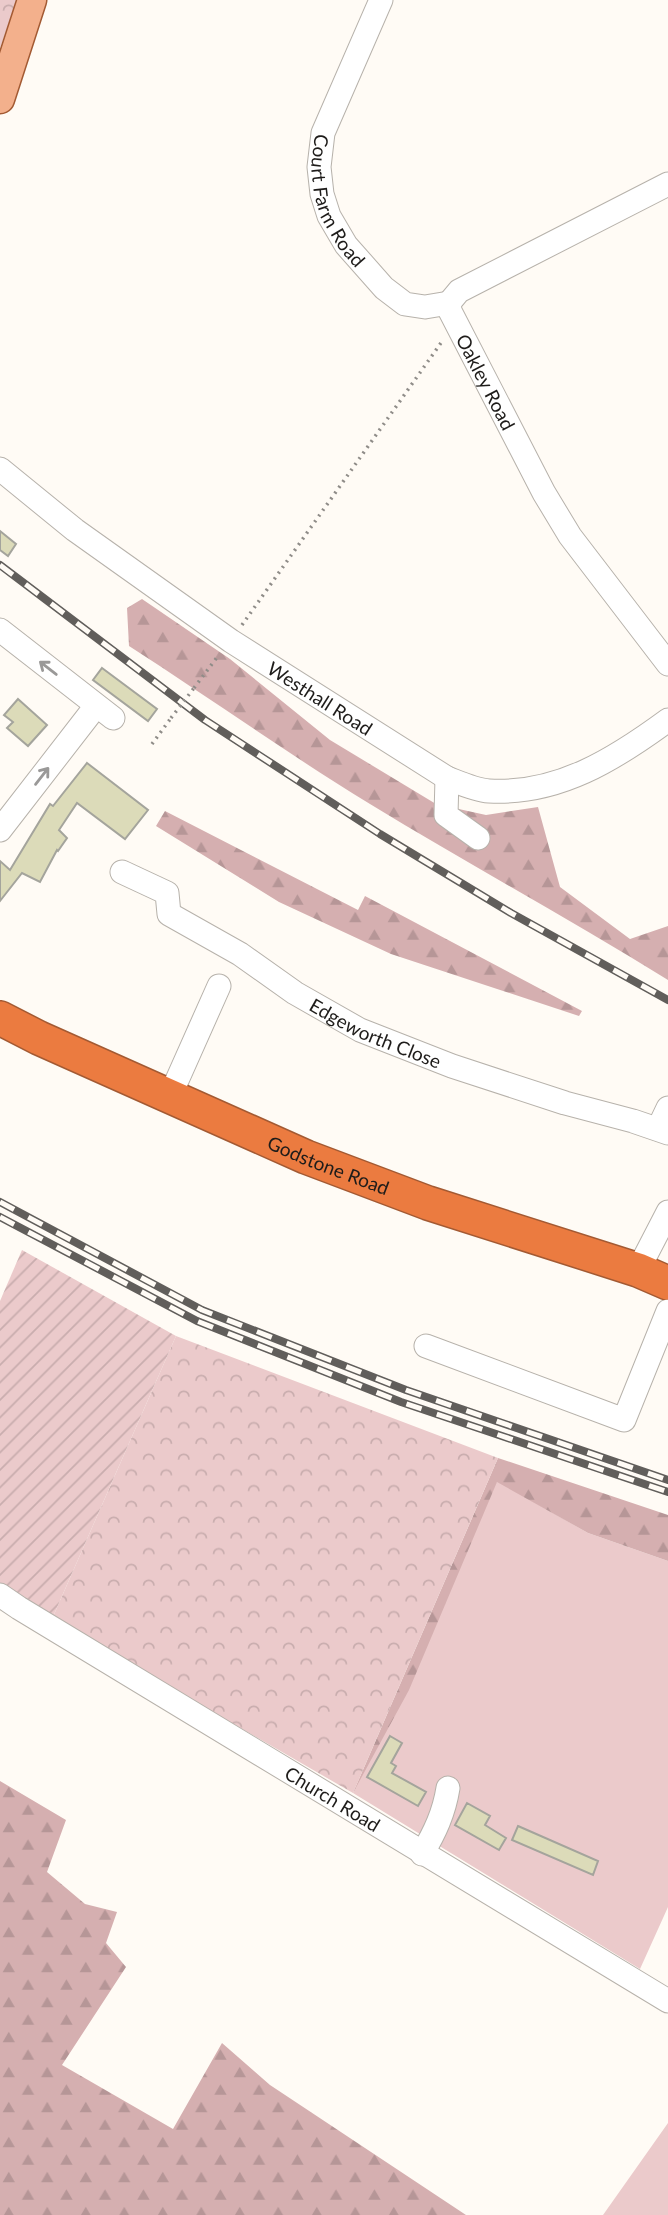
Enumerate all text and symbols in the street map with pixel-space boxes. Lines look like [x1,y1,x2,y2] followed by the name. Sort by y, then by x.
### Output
[307,133,371,271] street label: Court Farm Road
[452,330,521,433] street label: Oakley Road
[264,656,377,739] street label: Westhall Road
[39,661,58,676] one-way arrow
[35,768,50,786] one-way arrow
[306,993,445,1072] street label: Edgeworth Close
[264,1130,393,1199] street label: Godstone Road
[281,1760,385,1836] street label: Church Road

